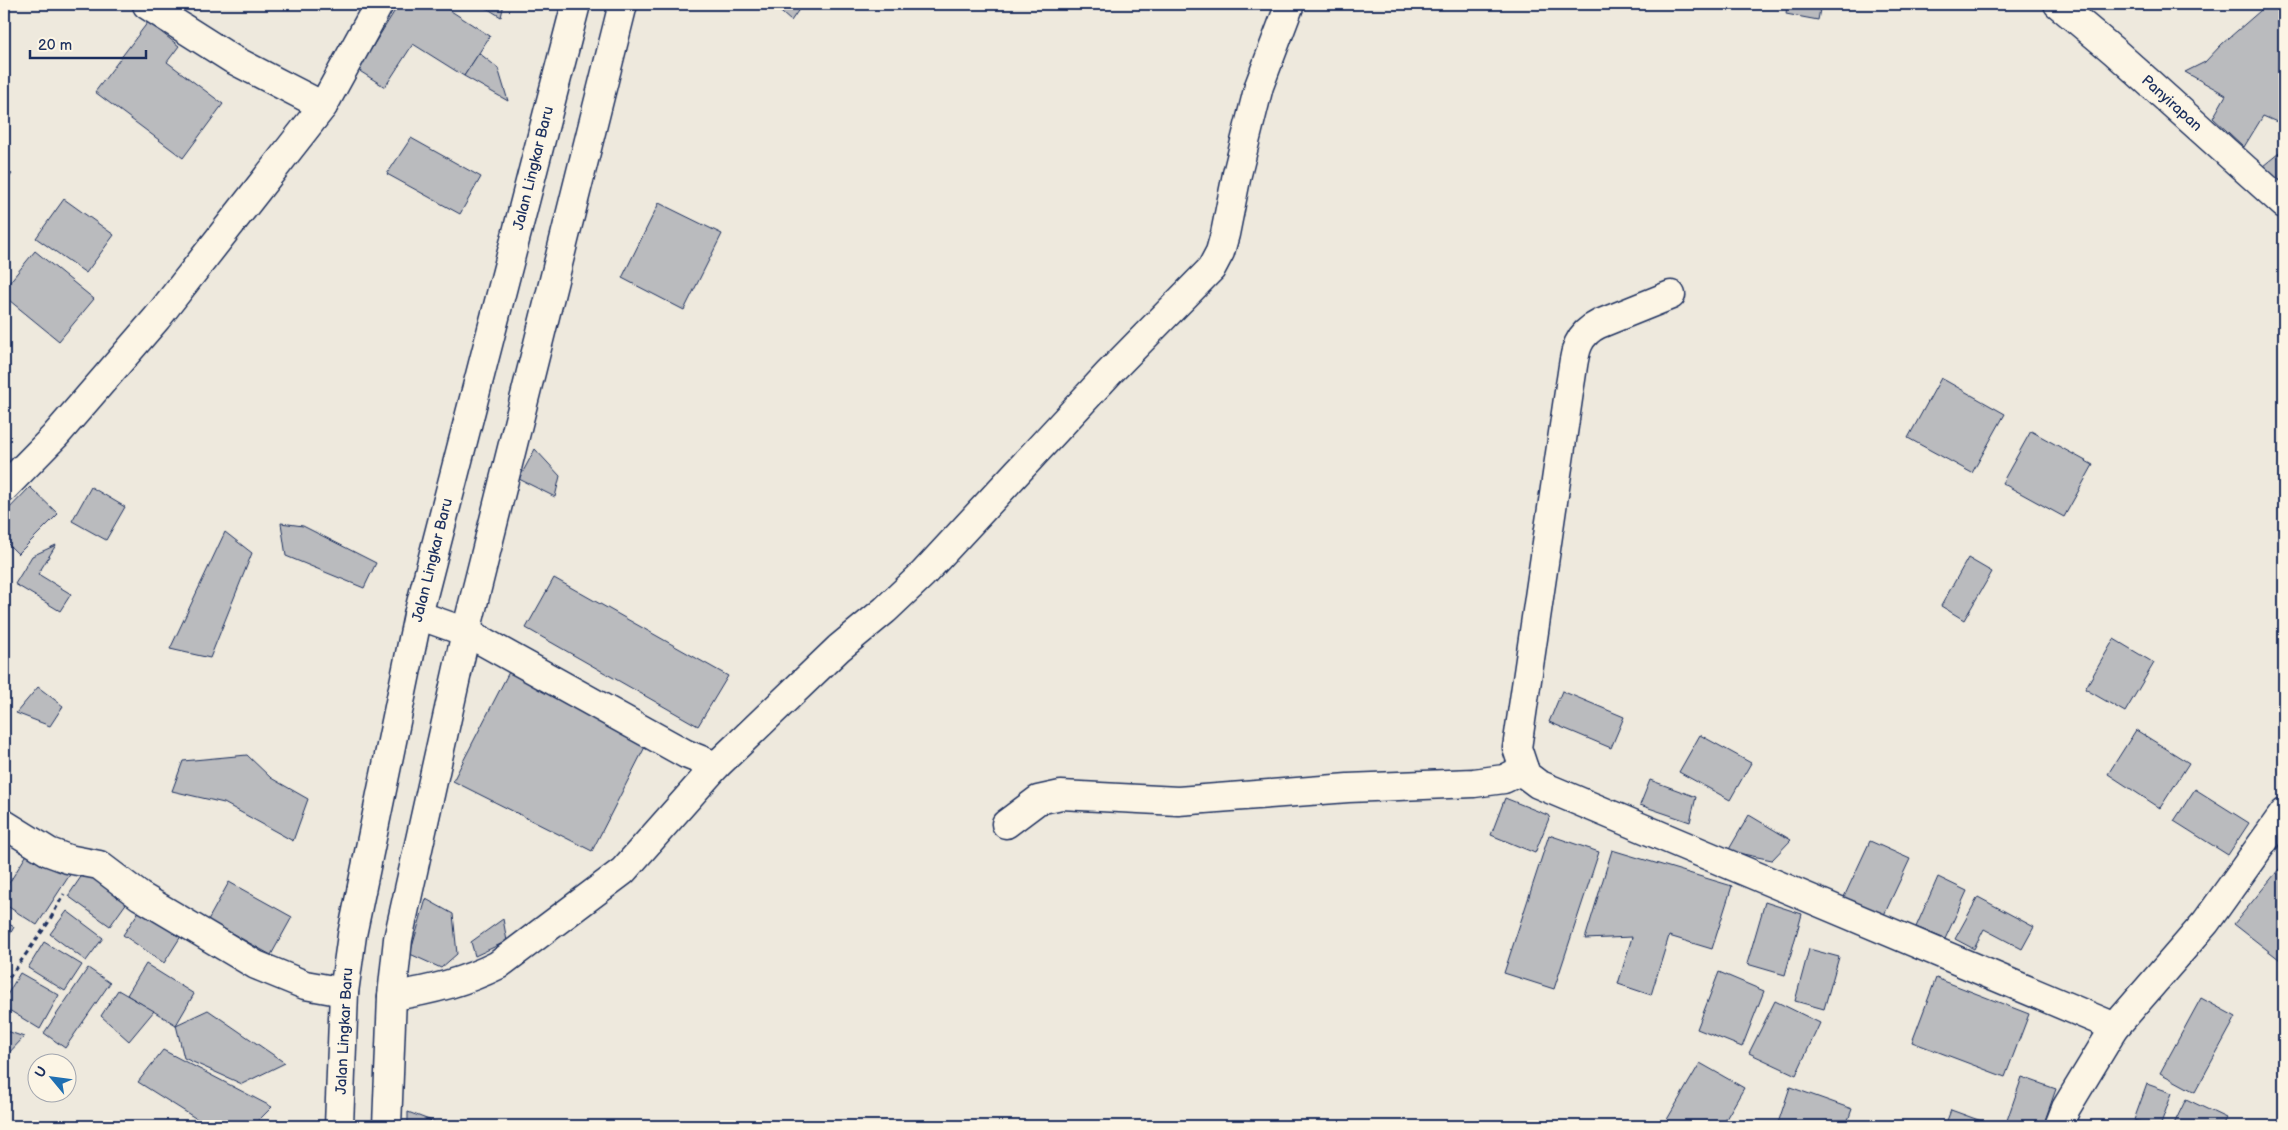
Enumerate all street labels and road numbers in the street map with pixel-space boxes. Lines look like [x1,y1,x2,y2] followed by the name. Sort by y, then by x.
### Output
[2137,71,2206,136] street label: Panyirapan
[509,104,558,232] street label: Jalan Lingkar Baru
[408,496,457,624] street label: Jalan Lingkar Baru
[332,967,357,1095] street label: Jalan Lingkar Baru

